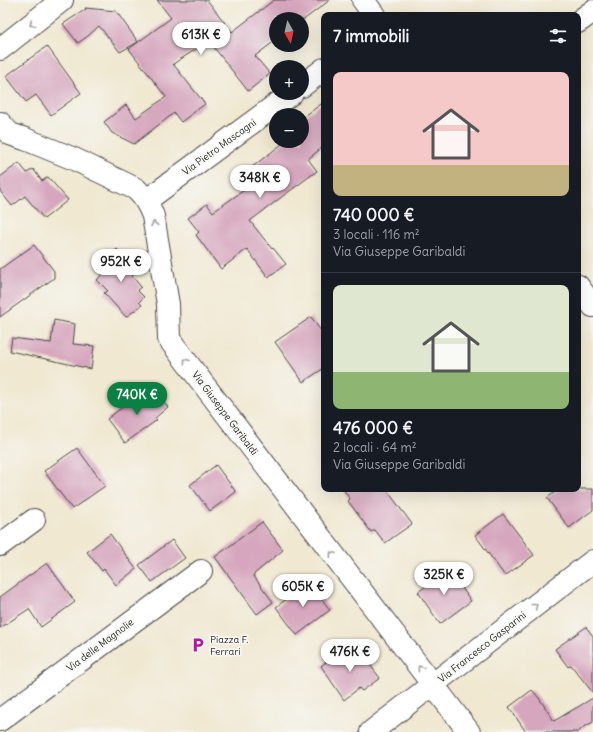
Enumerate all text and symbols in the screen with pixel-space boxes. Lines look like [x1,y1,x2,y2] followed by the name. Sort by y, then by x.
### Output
[269,12,309,52] north arrow
[269,12,309,148] map controls
[29,20,36,27] one-way arrow
[168,22,234,56] pin: 613K €
[333,25,409,47] text: 7 immobili
[547,25,569,47] icon: filters
[181,26,221,43] text: 613K €
[269,60,309,100] button: +
[415,98,487,170] icon: home
[269,108,309,148] button: −
[180,116,258,178] street label: Via Pietro Mascagni
[227,165,293,199] pin: 348K €
[239,169,281,186] text: 348K €
[333,204,415,226] text: 740 000 €
[150,221,159,227] one-way arrow
[333,226,420,243] text: 3 locali · 116 m²
[333,243,465,260] text: Via Giuseppe Garibaldi
[88,249,154,283] pin: 952K €
[100,253,142,270] text: 952K €
[415,311,487,383] icon: home
[183,359,190,366] one-way arrow
[189,368,261,458] street label: Via Giuseppe Garibaldi
[104,382,170,416] pin: 740K €
[116,386,158,403] text: 740K €
[333,417,413,439] text: 476 000 €
[333,439,417,456] text: 2 locali · 64 m²
[333,456,465,473] text: Via Giuseppe Garibaldi
[330,551,337,558] one-way arrow
[411,562,477,596] pin: 325K €
[423,566,465,583] text: 325K €
[270,574,336,608] pin: 605K €
[281,578,325,595] text: 605K €
[531,603,538,610] one-way arrow
[435,609,529,685] street label: Via Francesco Gasparini
[64,616,136,674] street label: Via delle Magnolie
[210,633,248,658] place label: Piazza F. Ferrari
[189,636,207,654] parking icon: Piazza F. Ferrari
[317,639,383,673] pin: 476K €
[330,643,370,660] text: 476K €
[417,666,424,673] one-way arrow

